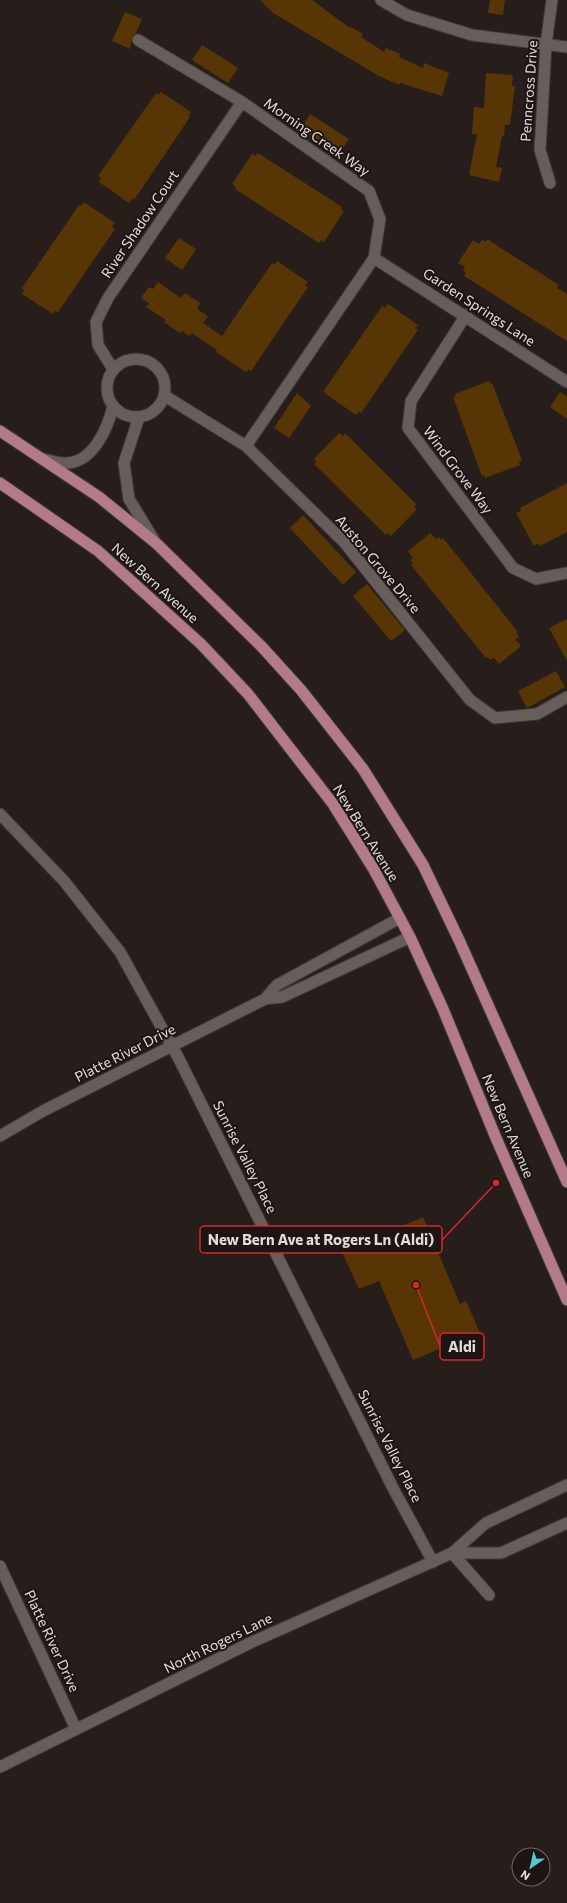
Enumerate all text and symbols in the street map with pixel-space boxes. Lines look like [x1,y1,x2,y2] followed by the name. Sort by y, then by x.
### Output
[516,40,541,142] street label: Penncross Drive
[261,94,373,179] street label: Morning Creek Way
[97,166,182,281] street label: River Shadow Court
[420,264,539,349] street label: Garden Springs Lane
[420,423,497,517] street label: Wind Grove Way
[332,511,424,616] street label: Auston Grove Drive
[108,539,202,626] street label: New Bern Avenue
[330,781,403,884] street label: New Bern Avenue
[72,1020,178,1085] street label: Platte River Drive
[479,1071,538,1180] street label: New Bern Avenue
[210,1098,281,1216] street label: Sunrise Valley Place
[200,1226,442,1253] callout: New Bern Ave at Rogers Ln (Aldi)
[208,1230,434,1248] text: New Bern Ave at Rogers Ln (Aldi)
[440,1333,484,1360] callout: Aldi
[448,1337,476,1355] text: Aldi
[355,1387,426,1505] street label: Sunrise Valley Place
[21,1587,84,1694] street label: Platte River Drive
[161,1609,275,1676] street label: North Rogers Lane
[511,1847,551,1887] north arrow
[518,1868,532,1883] text: N

